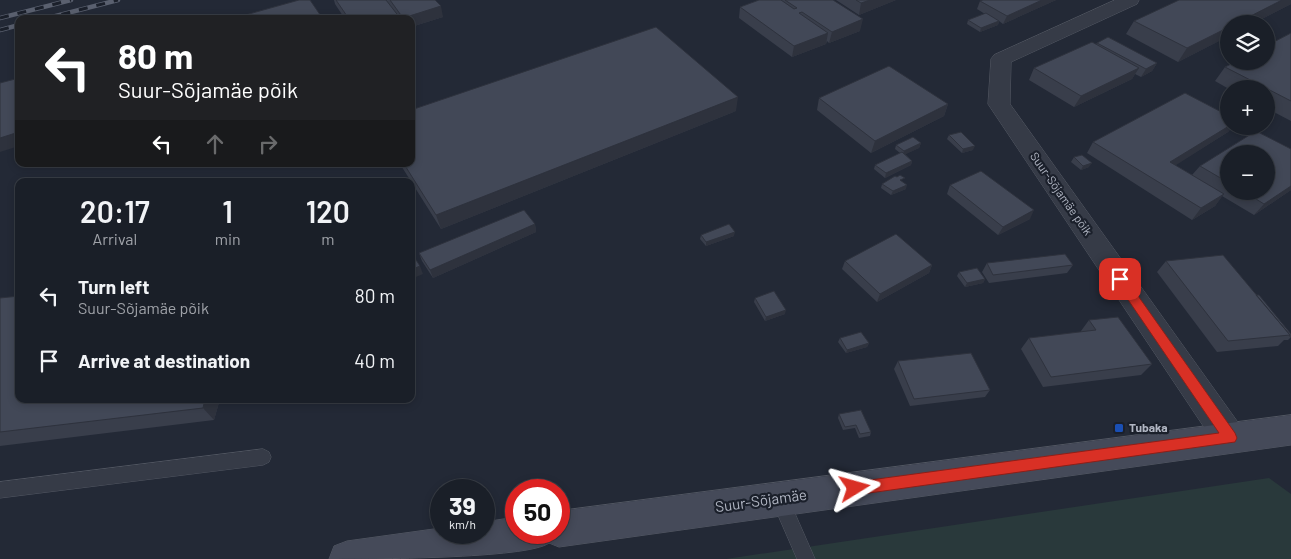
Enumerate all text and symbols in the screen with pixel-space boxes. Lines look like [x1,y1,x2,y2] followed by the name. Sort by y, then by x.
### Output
[1220,15,1275,200] map controls
[1220,15,1275,70] button: layers
[118,34,193,76] text: 80 m
[35,35,100,100] icon: left
[118,76,298,102] text: Suur-Sõjamäe põik
[1220,80,1275,135] button: +
[148,130,176,158] icon: left
[201,130,229,158] icon: ahead
[254,130,282,158] icon: right
[1220,145,1275,200] button: −
[1028,149,1096,238] street label: Suur-Sõjamäe põik
[80,193,150,229] text: 20:17
[222,193,233,229] text: 1
[306,193,350,229] text: 120
[92,229,137,248] text: Arrival
[215,229,241,248] text: min
[321,229,334,248] text: m
[1099,258,1141,300] pin
[1106,265,1134,293] icon: arrive
[78,275,149,298] text: Turn left
[35,282,63,310] icon: left
[355,284,395,307] text: 80 m
[78,298,209,317] text: Suur-Sõjamäe põik
[35,347,63,375] icon: arrive
[78,349,250,372] text: Arrive at destination
[354,349,395,372] text: 40 m
[1129,420,1168,434] place label: Tubaka
[1113,422,1125,434] marker: Tubaka
[828,461,880,513] position arrow
[505,479,570,544] speed limit sign: 50
[714,485,808,515] street label: Suur-Sõjamäe
[449,490,476,520] text: 39
[449,517,476,531] text: km/h

